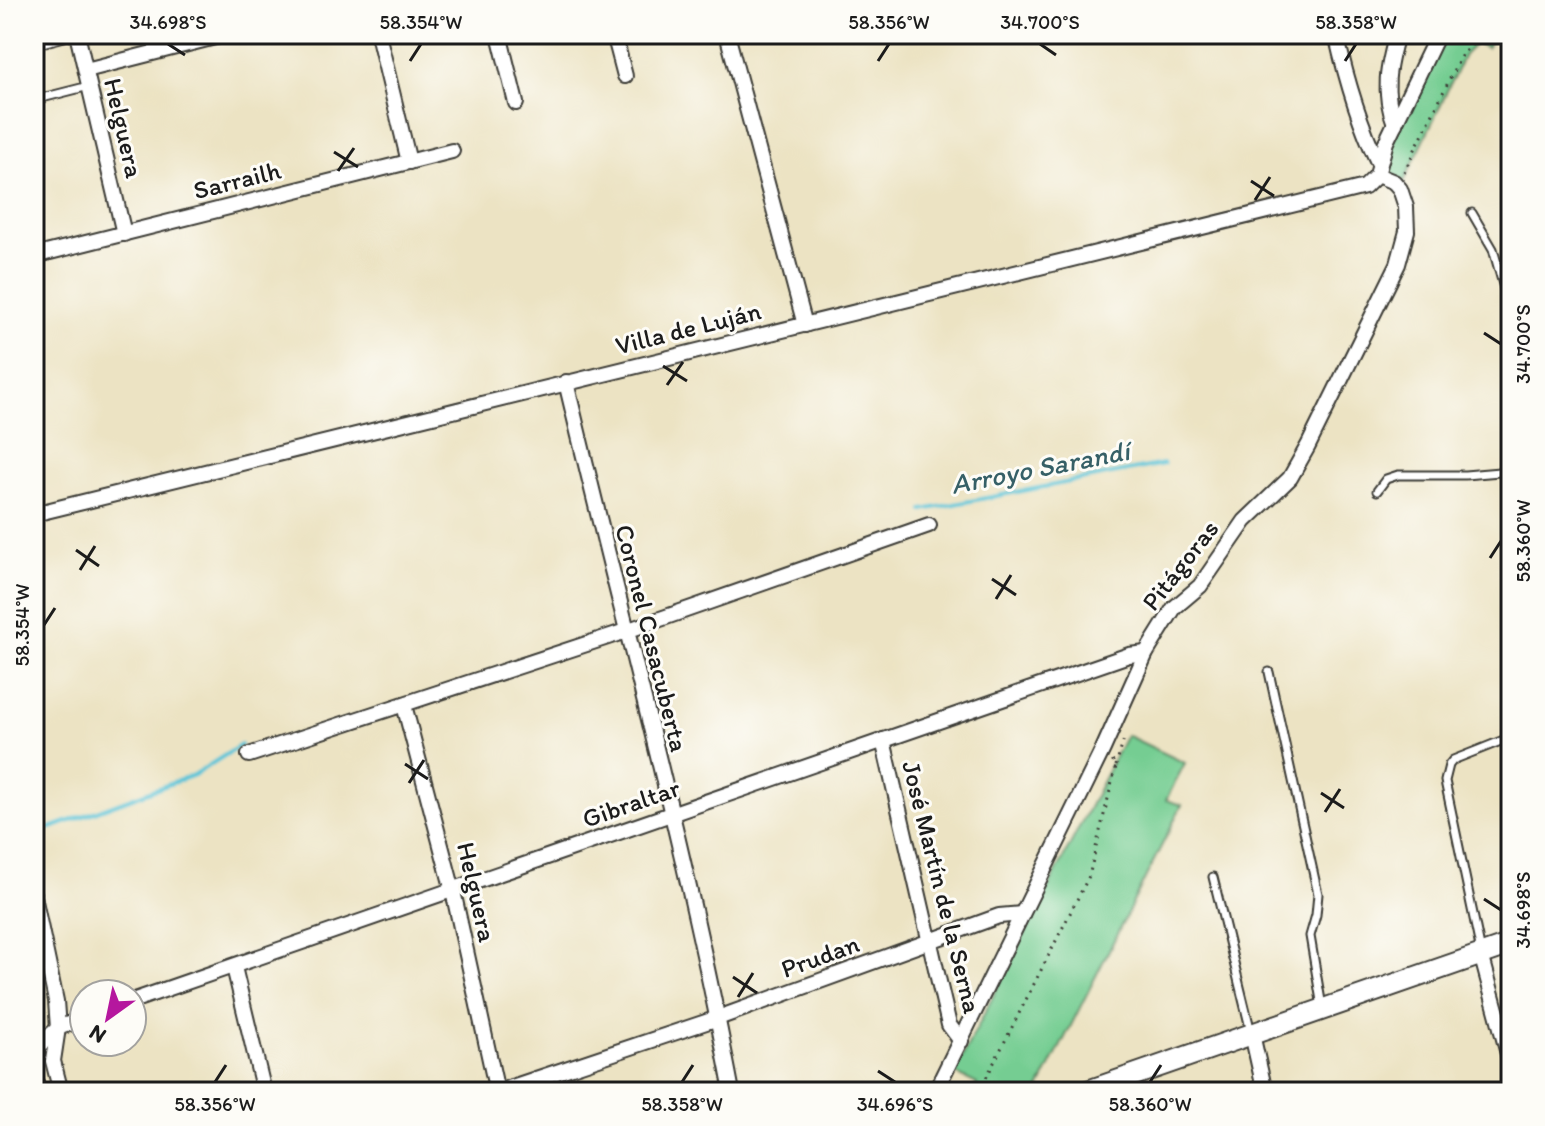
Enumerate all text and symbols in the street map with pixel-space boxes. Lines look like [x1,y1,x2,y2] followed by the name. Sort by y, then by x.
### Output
[130,10,206,34] text: 34.698°S
[380,10,462,34] text: 58.354°W
[848,10,930,34] text: 58.356°W
[1000,10,1080,34] text: 34.700°S
[1315,10,1397,34] text: 58.358°W
[97,75,151,182] street label: Helguera
[190,154,284,206] street label: Sarrailh
[612,294,764,362] street label: Villa de Luján
[1511,304,1535,384] text: 34.700°S
[948,432,1137,501] water label: Arroyo Sarandí
[1511,499,1535,583] text: 58.360°W
[1135,513,1225,617] street label: Pitágoras
[608,521,696,755] street label: Coronel Casacuberta
[10,584,34,666] text: 58.354°W
[895,758,989,1017] street label: José Martín de la Serna
[578,771,684,835] street label: Gibraltar
[450,839,504,946] street label: Helguera
[1511,872,1535,948] text: 34.698°S
[776,927,864,985] street label: Prudan
[68,978,148,1058] north arrow
[84,1019,111,1050] text: N
[174,1092,256,1116] text: 58.356°W
[641,1092,723,1116] text: 58.358°W
[857,1092,933,1116] text: 34.696°S
[1108,1092,1192,1116] text: 58.360°W

